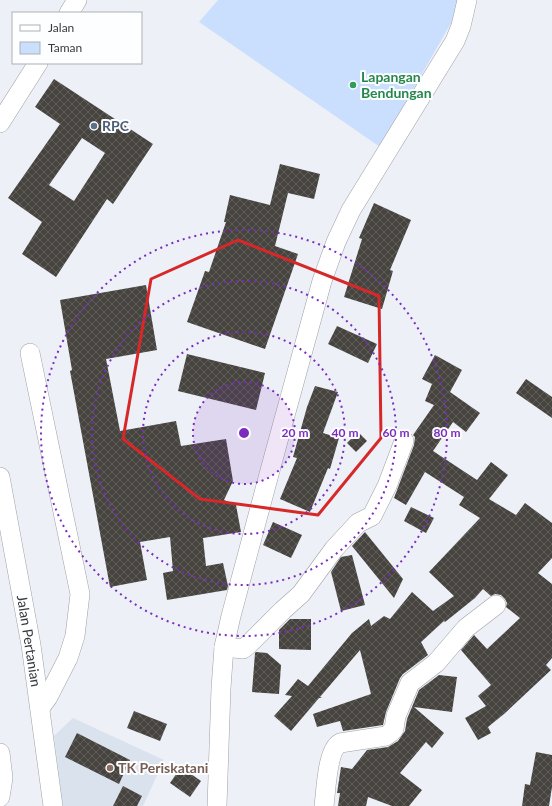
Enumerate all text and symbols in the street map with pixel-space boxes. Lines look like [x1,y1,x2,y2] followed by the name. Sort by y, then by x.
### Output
[12,12,142,64] legend
[48,20,74,35] text: Jalan
[48,40,82,55] text: Taman
[361,68,432,101] place label: Lapangan Bendungan
[348,80,358,90] marker: Lapangan Bendungan
[102,117,130,134] place label: RPC
[89,121,99,131] marker: RPC
[282,425,308,440] text: 20 m
[332,425,358,440] text: 40 m
[383,425,409,440] text: 60 m
[434,425,460,440] text: 80 m
[237,426,251,440] centre of rings
[14,594,45,688] street label: Jalan Pertanian
[118,759,208,776] place label: TK Periskatani
[105,763,115,773] marker: TK Periskatani

